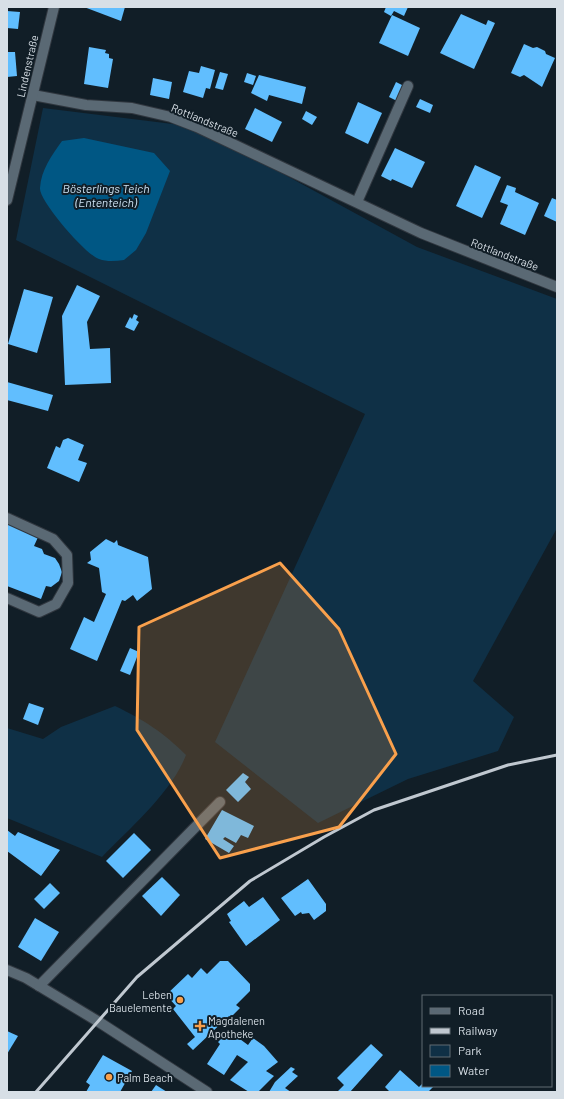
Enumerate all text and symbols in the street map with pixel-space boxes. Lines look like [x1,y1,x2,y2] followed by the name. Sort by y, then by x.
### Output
[14,33,41,98] street label: Lindenstraße
[169,101,241,139] street label: Rottlandstraße
[63,181,149,209] water label: Bösterlings Teich (Ententeich)
[469,235,541,273] street label: Rottlandstraße
[109,988,172,1014] place label: Leben Bauelemente
[175,995,185,1005] marker: Leben Bauelemente
[422,995,552,1087] legend
[458,1003,485,1017] text: Road
[208,1014,265,1040] place label: Magdalenen Apotheke
[195,1021,205,1031] marker: Magdalenen Apotheke
[458,1023,498,1037] text: Railway
[458,1043,482,1057] text: Park
[458,1063,490,1077] text: Water
[117,1071,173,1084] place label: Palm Beach
[104,1072,114,1082] marker: Palm Beach

